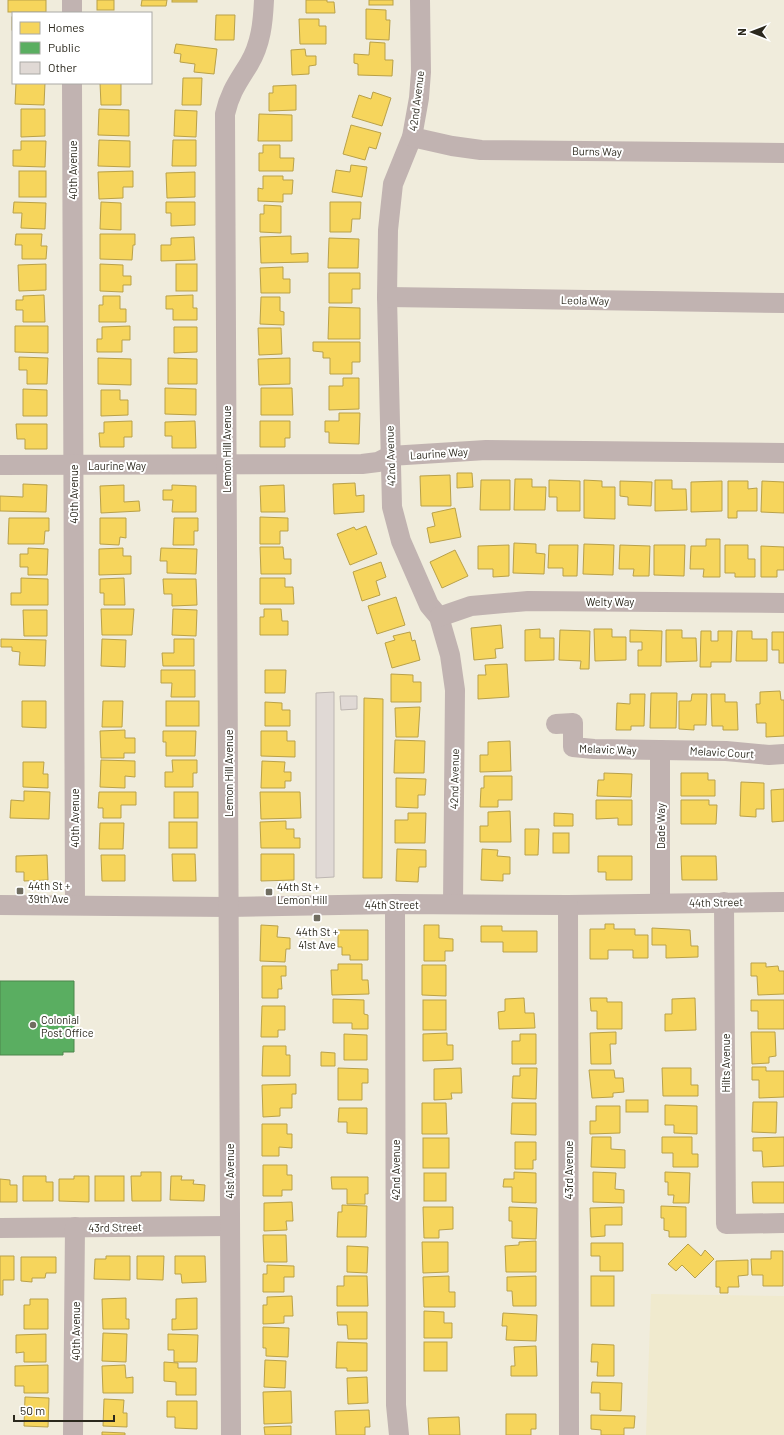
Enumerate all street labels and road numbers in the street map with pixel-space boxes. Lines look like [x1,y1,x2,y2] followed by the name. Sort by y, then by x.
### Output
[406,70,426,132] street label: 42nd Avenue
[66,140,79,200] street label: 40th Avenue
[572,144,622,158] street label: Burns Way
[561,293,609,307] street label: Leola Way
[220,405,233,493] street label: Lemon Hill Avenue
[382,425,398,487] street label: 42nd Avenue
[409,444,469,462] street label: Laurine Way
[88,459,146,472] street label: Laurine Way
[67,464,80,524] street label: 40th Avenue
[586,595,634,608] street label: Welty Way
[222,729,235,817] street label: Lemon Hill Avenue
[579,742,637,756] street label: Melavic Way
[689,744,755,760] street label: Melavic Court
[447,748,461,810] street label: 42nd Avenue
[68,788,81,848] street label: 40th Avenue
[654,803,667,849] street label: Dade Way
[689,895,743,909] street label: 44th Street
[365,898,419,911] street label: 44th Street
[719,1033,732,1092] street label: Hilts Avenue
[389,1139,402,1200] street label: 42nd Avenue
[562,1140,575,1199] street label: 43rd Avenue
[223,1143,236,1199] street label: 41st Avenue
[88,1220,142,1234] street label: 43rd Street
[69,1301,82,1361] street label: 40th Avenue

